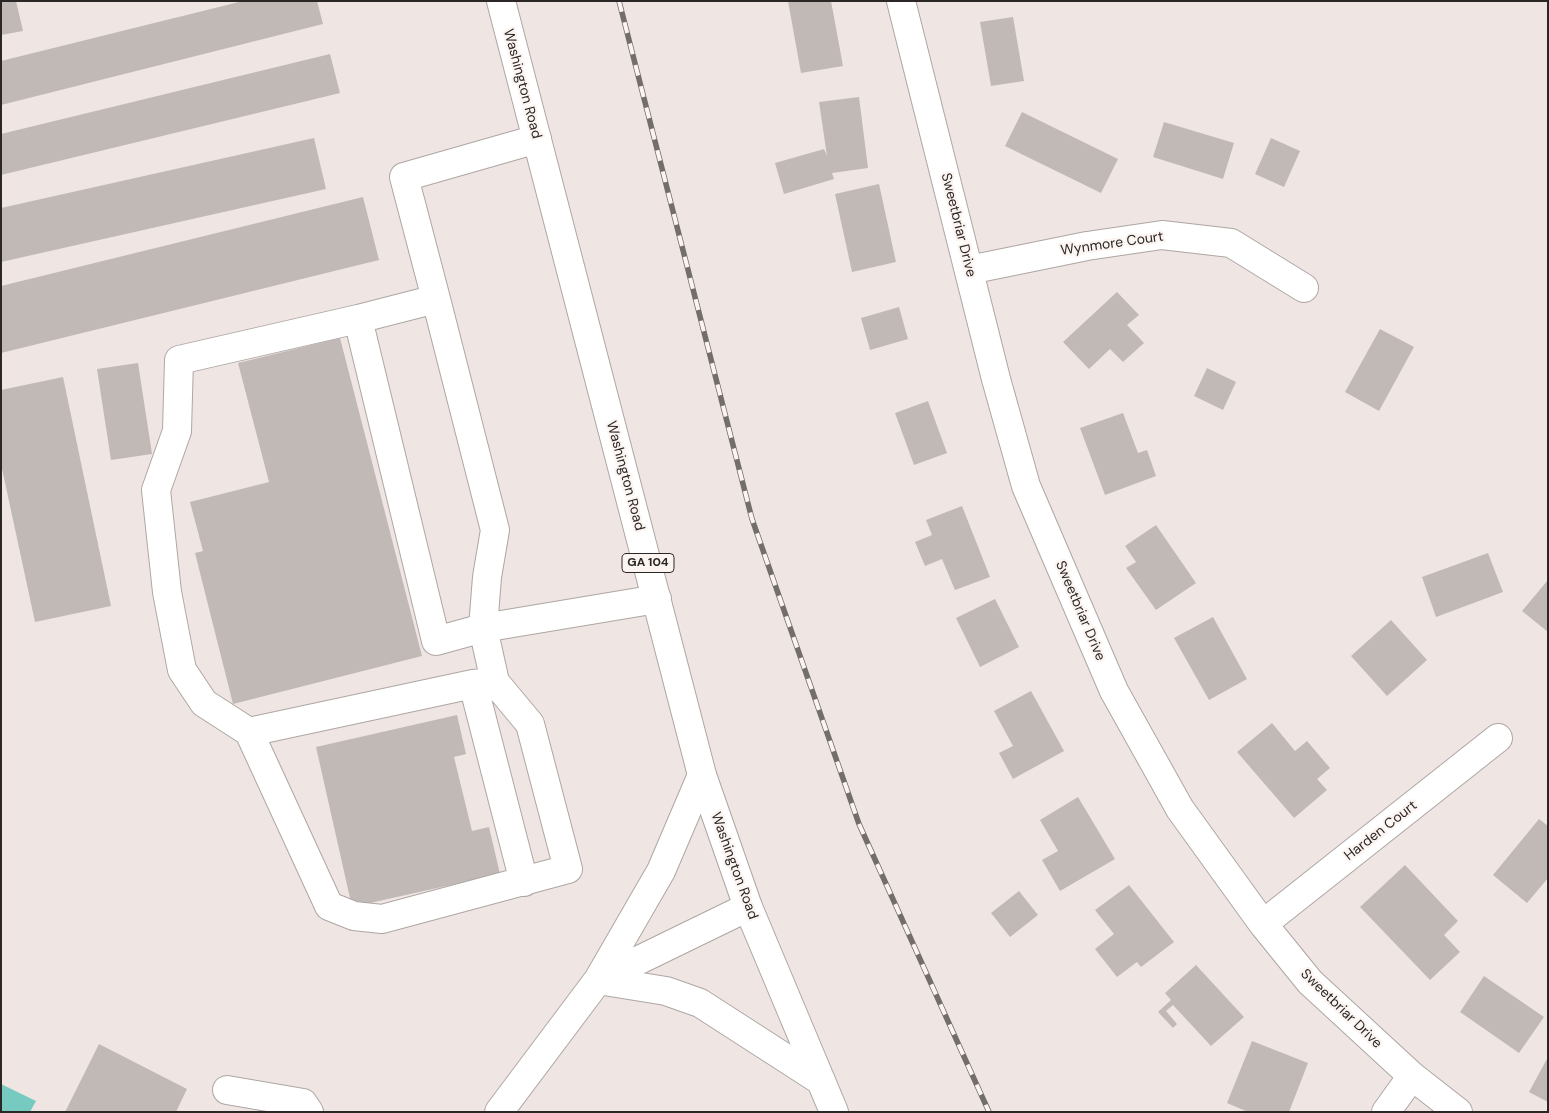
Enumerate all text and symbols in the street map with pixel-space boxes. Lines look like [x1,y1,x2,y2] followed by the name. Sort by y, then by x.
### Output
[499,27,545,141] street label: Washington Road
[937,171,979,279] street label: Sweetbriar Drive
[1059,228,1165,260] street label: Wynmore Court
[602,419,648,533] street label: Washington Road
[622,554,674,572] road number: GA 104
[1051,559,1109,663] street label: Sweetbriar Drive
[1341,797,1421,865] street label: Harden Court
[707,810,761,922] street label: Washington Road
[1297,966,1385,1052] street label: Sweetbriar Drive

